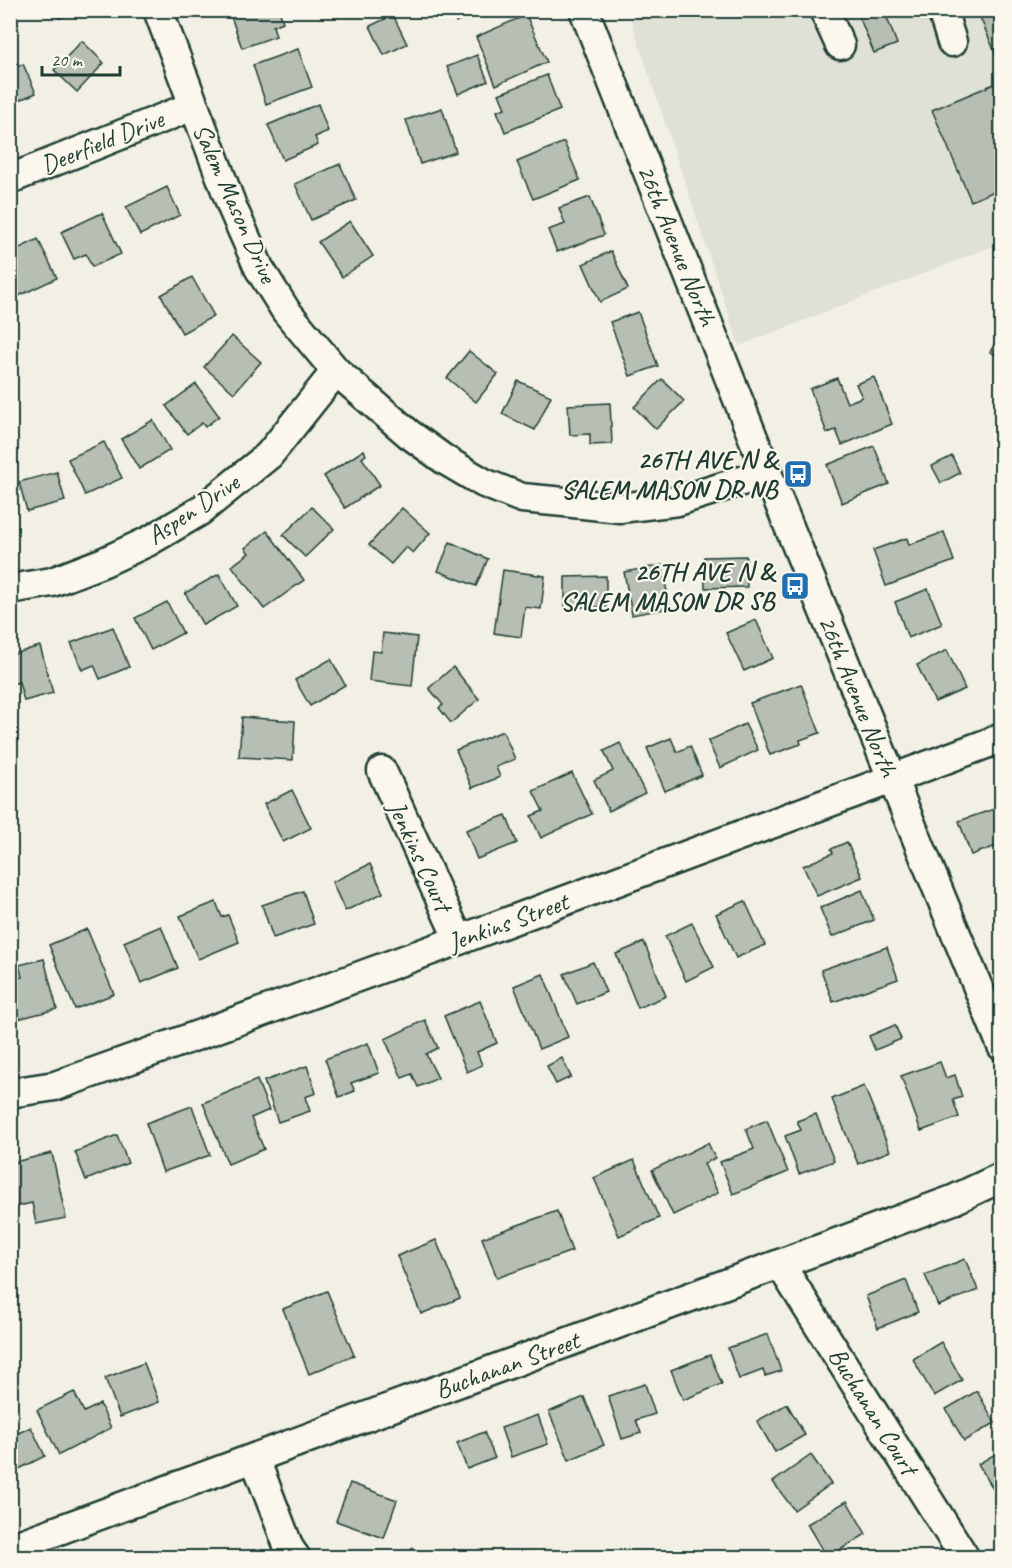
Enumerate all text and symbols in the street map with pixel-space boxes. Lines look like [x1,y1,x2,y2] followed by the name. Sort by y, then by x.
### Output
[42,39,120,77] scale bar
[51,49,84,71] text: 20 m
[36,102,170,182] street label: Deerfield Drive
[185,118,285,289] street label: Salem Mason Drive
[630,160,725,332] street label: 26th Avenue North
[561,443,780,506] place label: 26TH AVE N & SALEM MASON DR NB
[782,458,814,490] bus stop icon: 26TH AVE N & SALEM MASON DR NB
[140,465,247,552] street label: Aspen Drive
[560,555,777,618] place label: 26TH AVE N & SALEM MASON DR SB
[779,570,811,602] bus stop icon: 26TH AVE N & SALEM MASON DR SB
[811,611,906,783] street label: 26th Avenue North
[379,794,461,920] street label: Jenkins Court
[442,884,575,960] street label: Jenkins Street
[430,1323,586,1406] street label: Buchanan Street
[821,1341,927,1484] street label: Buchanan Court

